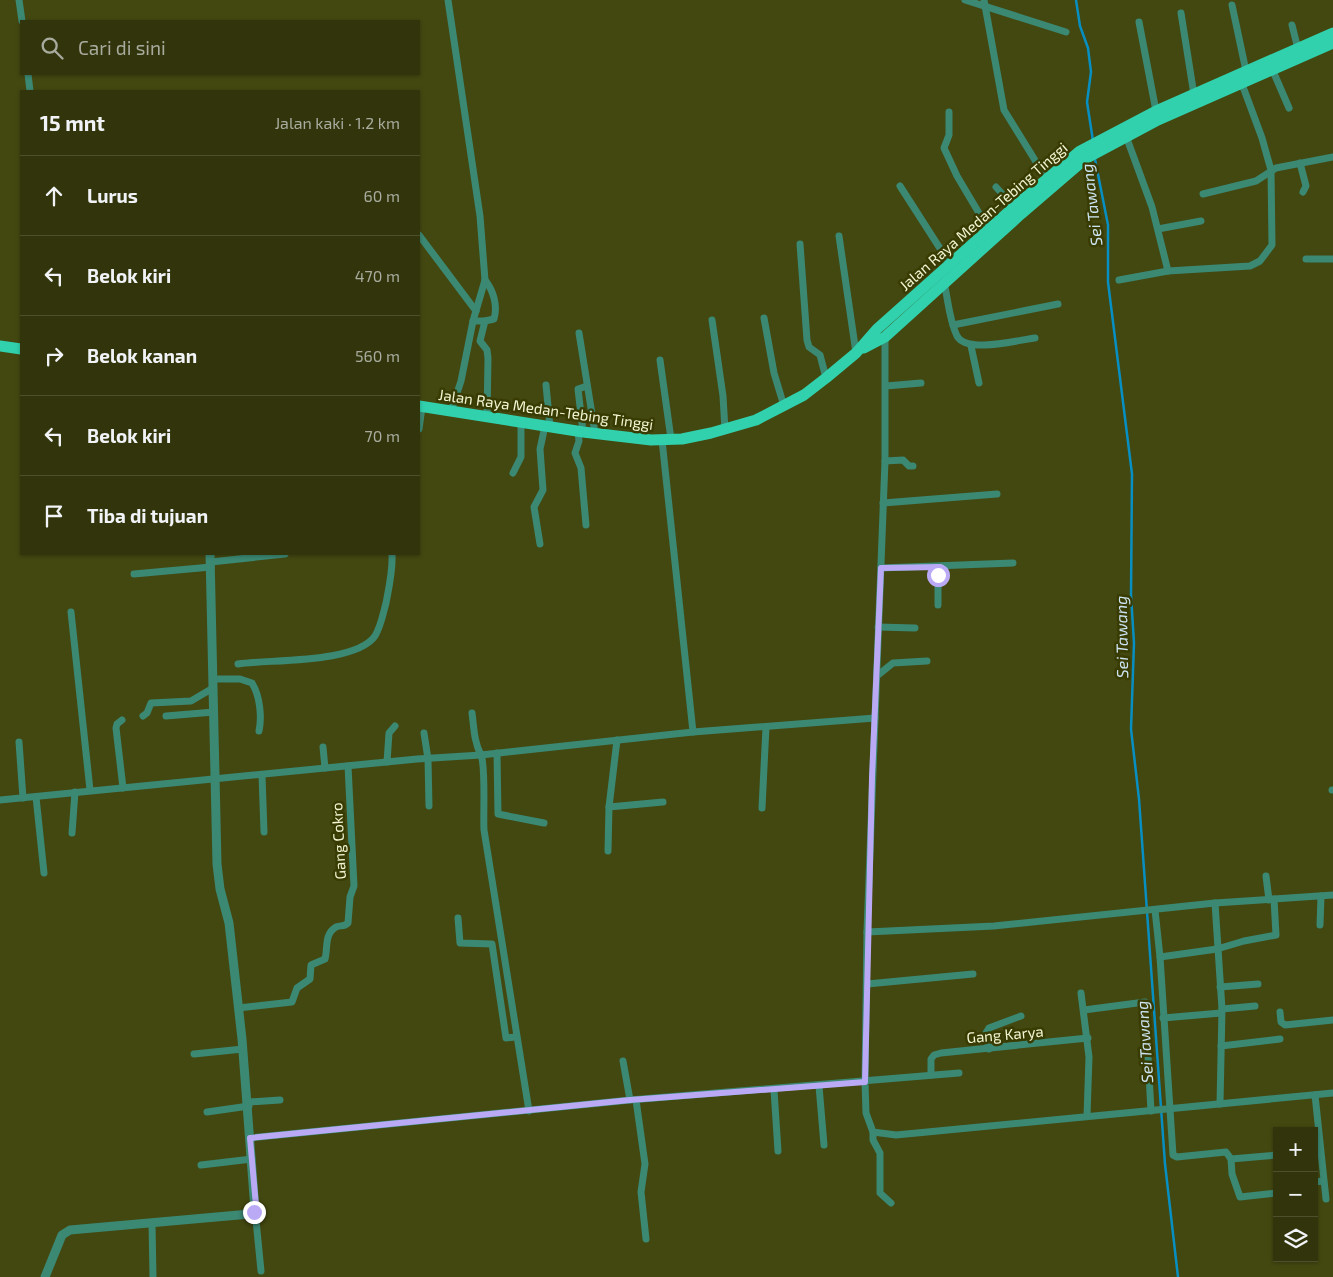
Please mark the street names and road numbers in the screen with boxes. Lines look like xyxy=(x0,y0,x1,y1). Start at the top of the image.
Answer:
street label: Jalan Raya Medan-Tebing Tinggi xyxy=(895,138,1071,294)
street label: Jalan Raya Medan-Tebing Tinggi xyxy=(437,385,655,433)
street label: Gang Cokro xyxy=(327,802,349,880)
street label: Gang Karya xyxy=(966,1022,1044,1046)

